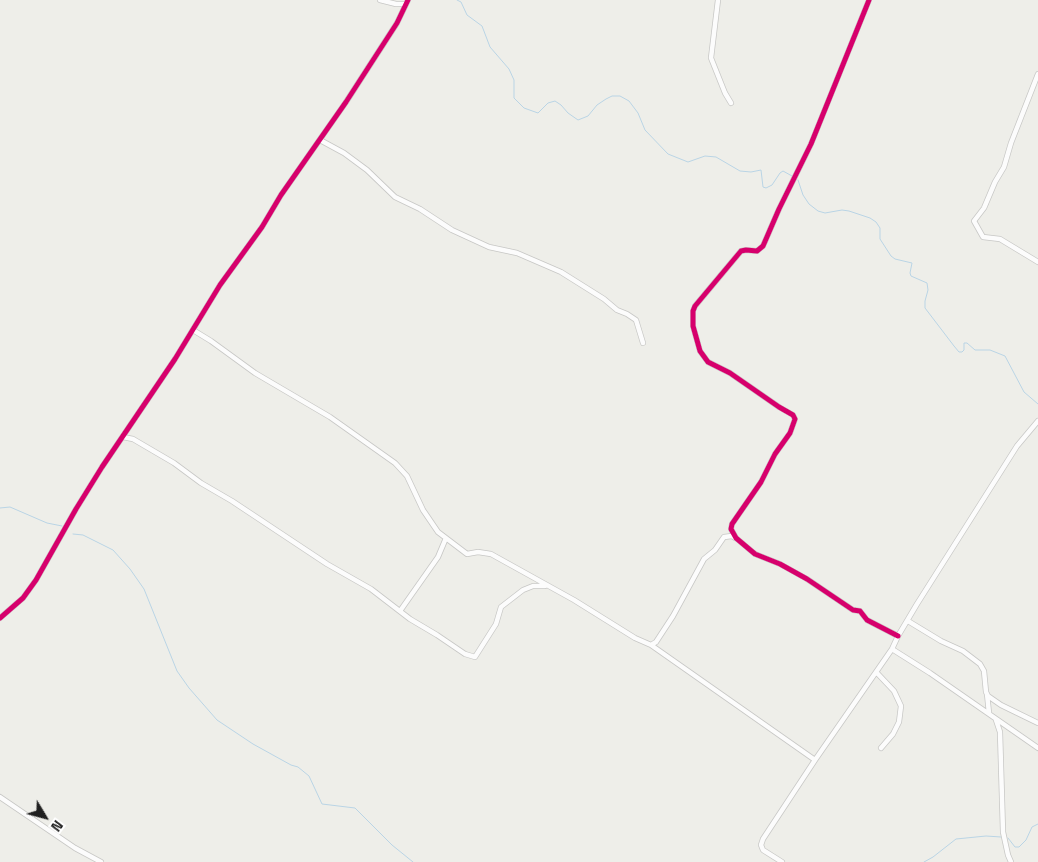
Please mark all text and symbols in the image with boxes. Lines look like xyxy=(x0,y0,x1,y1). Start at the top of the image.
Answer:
north arrow xyxy=(20,792,70,842)
text: N xyxy=(47,817,67,835)

